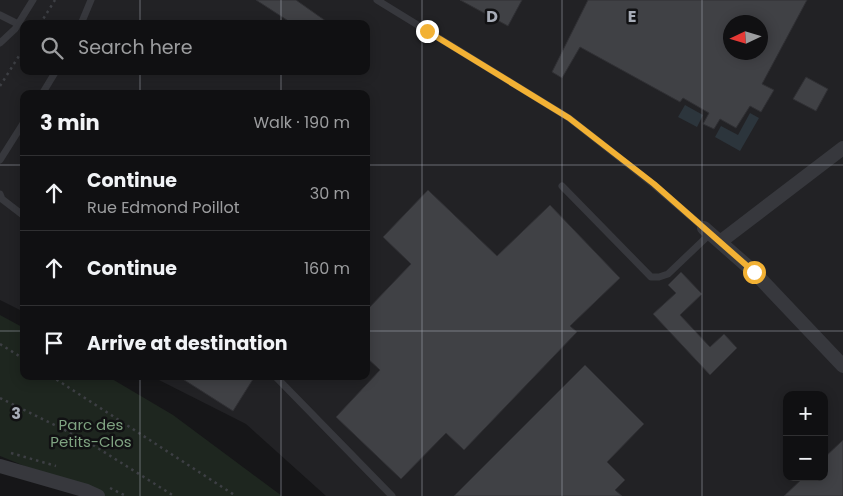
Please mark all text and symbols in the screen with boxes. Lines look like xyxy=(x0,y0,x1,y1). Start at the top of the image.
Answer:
text: D xyxy=(486,5,498,28)
text: E xyxy=(628,5,636,28)
north arrow xyxy=(723,15,768,60)
search box xyxy=(20,20,370,75)
route end xyxy=(416,20,439,43)
icon: search xyxy=(38,34,66,62)
text: Search here xyxy=(78,34,192,61)
text: 3 min xyxy=(40,108,100,137)
text: Walk · 190 m xyxy=(253,111,350,134)
text: Continue xyxy=(87,167,177,194)
icon: ahead xyxy=(40,179,68,207)
text: 30 m xyxy=(310,182,350,205)
text: Rue Edmond Poillot xyxy=(87,196,240,219)
icon: ahead xyxy=(40,254,68,282)
text: Continue xyxy=(87,255,177,282)
text: 160 m xyxy=(304,257,350,280)
route start xyxy=(743,261,766,284)
icon: arrive xyxy=(40,329,68,357)
text: Arrive at destination xyxy=(87,330,288,357)
map controls xyxy=(783,391,828,481)
button: + xyxy=(783,391,828,436)
text: 3 xyxy=(11,402,21,425)
park label: Parc des Petits-Clos xyxy=(50,414,132,452)
button: − xyxy=(783,436,828,481)

